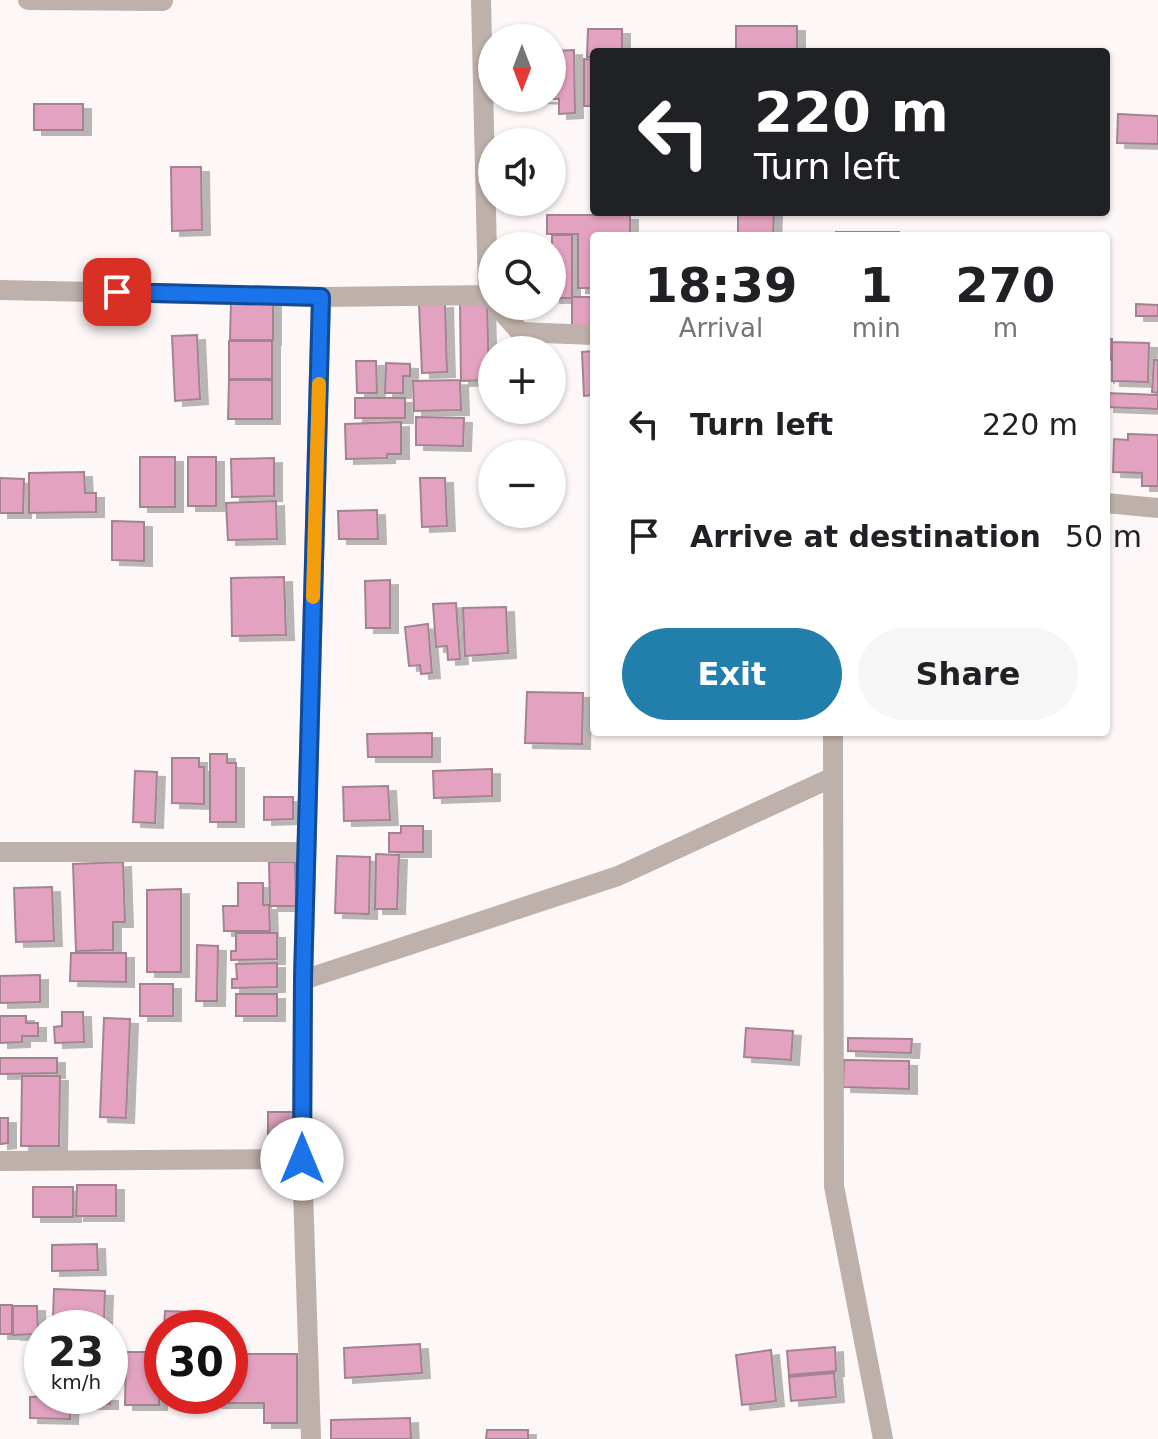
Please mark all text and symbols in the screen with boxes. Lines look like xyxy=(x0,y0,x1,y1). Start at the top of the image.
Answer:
north arrow xyxy=(478,24,566,112)
map controls xyxy=(478,24,566,528)
text: 220 m xyxy=(754,79,949,144)
icon: left xyxy=(622,80,726,184)
button: sound xyxy=(478,128,566,216)
text: Turn left xyxy=(754,146,900,187)
button: search xyxy=(478,232,566,320)
text: 18:39 xyxy=(644,257,797,313)
text: 1 xyxy=(860,257,893,313)
text: 270 xyxy=(955,257,1055,313)
pin xyxy=(83,258,151,326)
icon: arrive xyxy=(95,270,139,314)
text: Arrival xyxy=(679,313,763,343)
text: min xyxy=(852,313,901,343)
text: m xyxy=(993,313,1018,343)
button: + xyxy=(478,336,566,424)
icon: left xyxy=(622,402,666,446)
text: Turn left xyxy=(690,407,833,442)
text: 220 m xyxy=(982,407,1078,442)
button: − xyxy=(478,440,566,528)
icon: arrive xyxy=(622,514,666,558)
text: Arrive at destination xyxy=(690,519,1041,554)
text: 50 m xyxy=(1065,519,1142,554)
button: Exit xyxy=(622,628,842,720)
button: Share xyxy=(858,628,1078,720)
position arrow xyxy=(260,1117,344,1201)
speed limit sign: 30 xyxy=(144,1310,248,1414)
text: 23 xyxy=(48,1329,104,1375)
text: km/h xyxy=(51,1370,101,1394)

